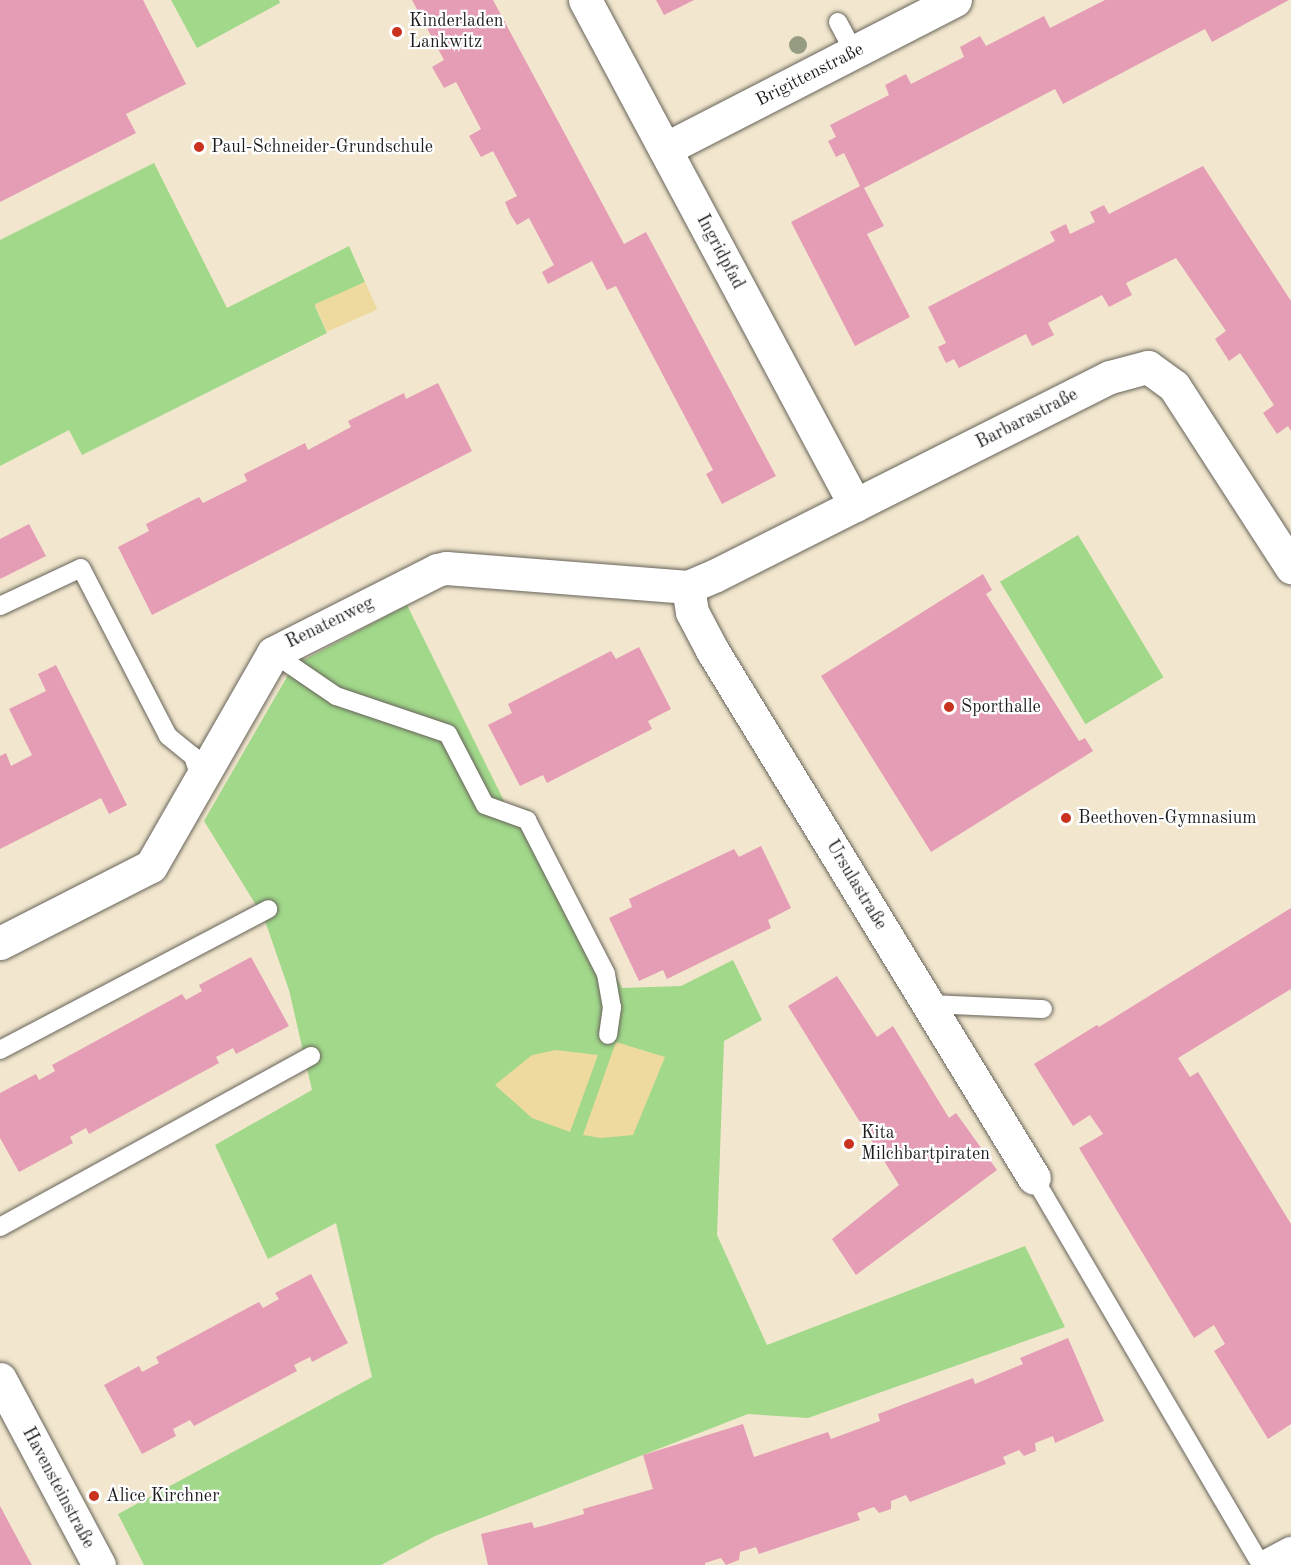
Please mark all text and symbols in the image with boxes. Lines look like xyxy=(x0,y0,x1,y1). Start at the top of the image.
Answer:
place label: Kinderladen Lankwitz xyxy=(409,11,503,54)
marker: Kinderladen Lankwitz xyxy=(390,25,404,39)
street label: Brigittenstraße xyxy=(753,39,867,111)
place label: Paul-Schneider-Grundschule xyxy=(211,136,433,158)
marker: Paul-Schneider-Grundschule xyxy=(192,140,206,154)
street label: Ingridpfad xyxy=(691,211,749,293)
street label: Barbarastraße xyxy=(973,384,1081,454)
street label: Renatenweg xyxy=(282,592,378,654)
place label: Sporthalle xyxy=(961,696,1041,718)
marker: Sporthalle xyxy=(942,700,956,714)
place label: Beethoven-Gymnasium xyxy=(1078,807,1257,829)
marker: Beethoven-Gymnasium xyxy=(1059,811,1073,825)
street label: Ursulastraße xyxy=(821,836,891,934)
place label: Kita Milchbartpiraten xyxy=(861,1123,990,1166)
marker: Kita Milchbartpiraten xyxy=(842,1137,856,1151)
street label: Havensteinstraße xyxy=(17,1424,99,1552)
place label: Alice Kirchner xyxy=(106,1485,220,1507)
marker: Alice Kirchner xyxy=(87,1489,101,1503)

